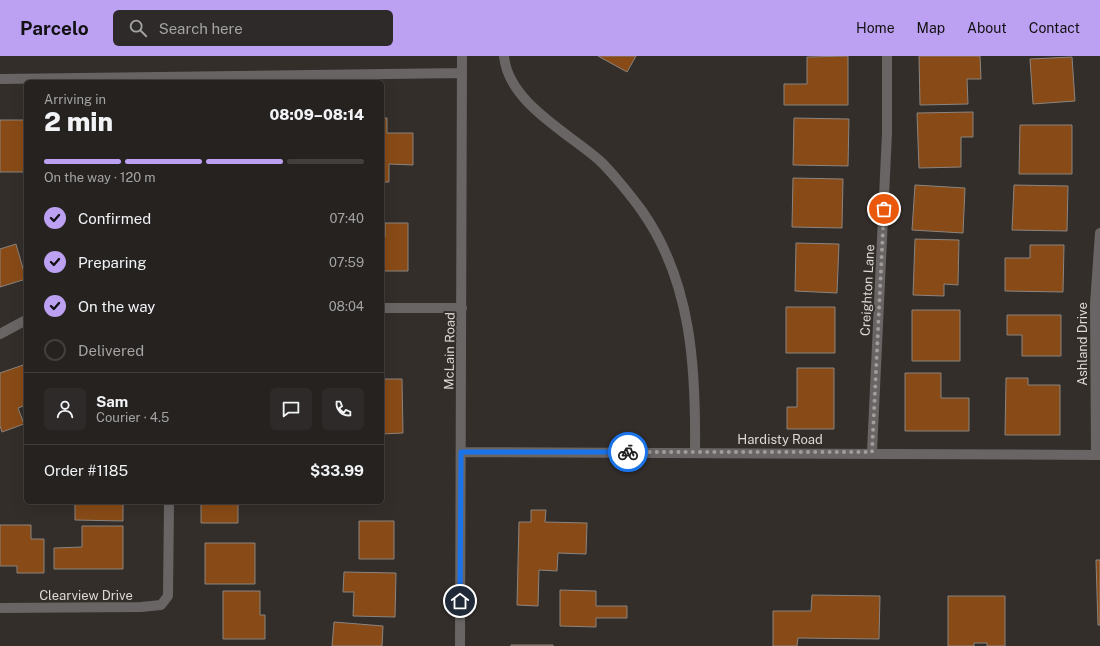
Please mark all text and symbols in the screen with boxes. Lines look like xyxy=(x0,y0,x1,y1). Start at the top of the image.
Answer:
search box xyxy=(113,10,393,46)
text: Parcelo xyxy=(20,17,89,39)
icon: search xyxy=(127,17,149,39)
text: Search here xyxy=(159,20,243,37)
text: Home xyxy=(856,20,895,36)
text: Map xyxy=(917,20,945,36)
text: About xyxy=(967,20,1007,36)
text: Contact xyxy=(1029,20,1080,36)
text: Arriving in xyxy=(44,92,106,107)
text: 2 min xyxy=(44,106,113,137)
text: 08:09–08:14 xyxy=(269,106,364,123)
text: On the way · 120 m xyxy=(44,170,156,185)
pin xyxy=(867,192,901,226)
icon: bag xyxy=(873,198,895,220)
icon: check xyxy=(44,207,66,229)
text: Confirmed xyxy=(78,210,151,227)
text: 07:40 xyxy=(330,211,364,226)
street label: Creighton Lane xyxy=(858,244,877,336)
icon: check xyxy=(44,251,66,273)
text: Preparing xyxy=(78,254,147,271)
text: 07:59 xyxy=(329,255,364,270)
icon: check xyxy=(44,295,66,317)
text: On the way xyxy=(78,298,155,315)
text: 08:04 xyxy=(329,299,364,314)
street label: Ashland Drive xyxy=(1075,302,1090,386)
street label: McLain Road xyxy=(441,312,458,390)
text: Delivered xyxy=(78,342,144,359)
button: person xyxy=(44,388,86,430)
button: chat xyxy=(270,388,312,430)
button: phone xyxy=(322,388,364,430)
text: Sam xyxy=(96,393,128,410)
text: Courier · 4.5 xyxy=(96,410,169,425)
courier xyxy=(608,432,648,472)
street label: Hardisty Road xyxy=(737,432,823,447)
icon: bike xyxy=(617,441,639,463)
text: Order #1185 xyxy=(44,462,128,479)
text: $33.99 xyxy=(310,462,364,479)
pin xyxy=(443,584,477,618)
street label: Clearview Drive xyxy=(39,588,133,603)
icon: home xyxy=(449,590,471,612)

